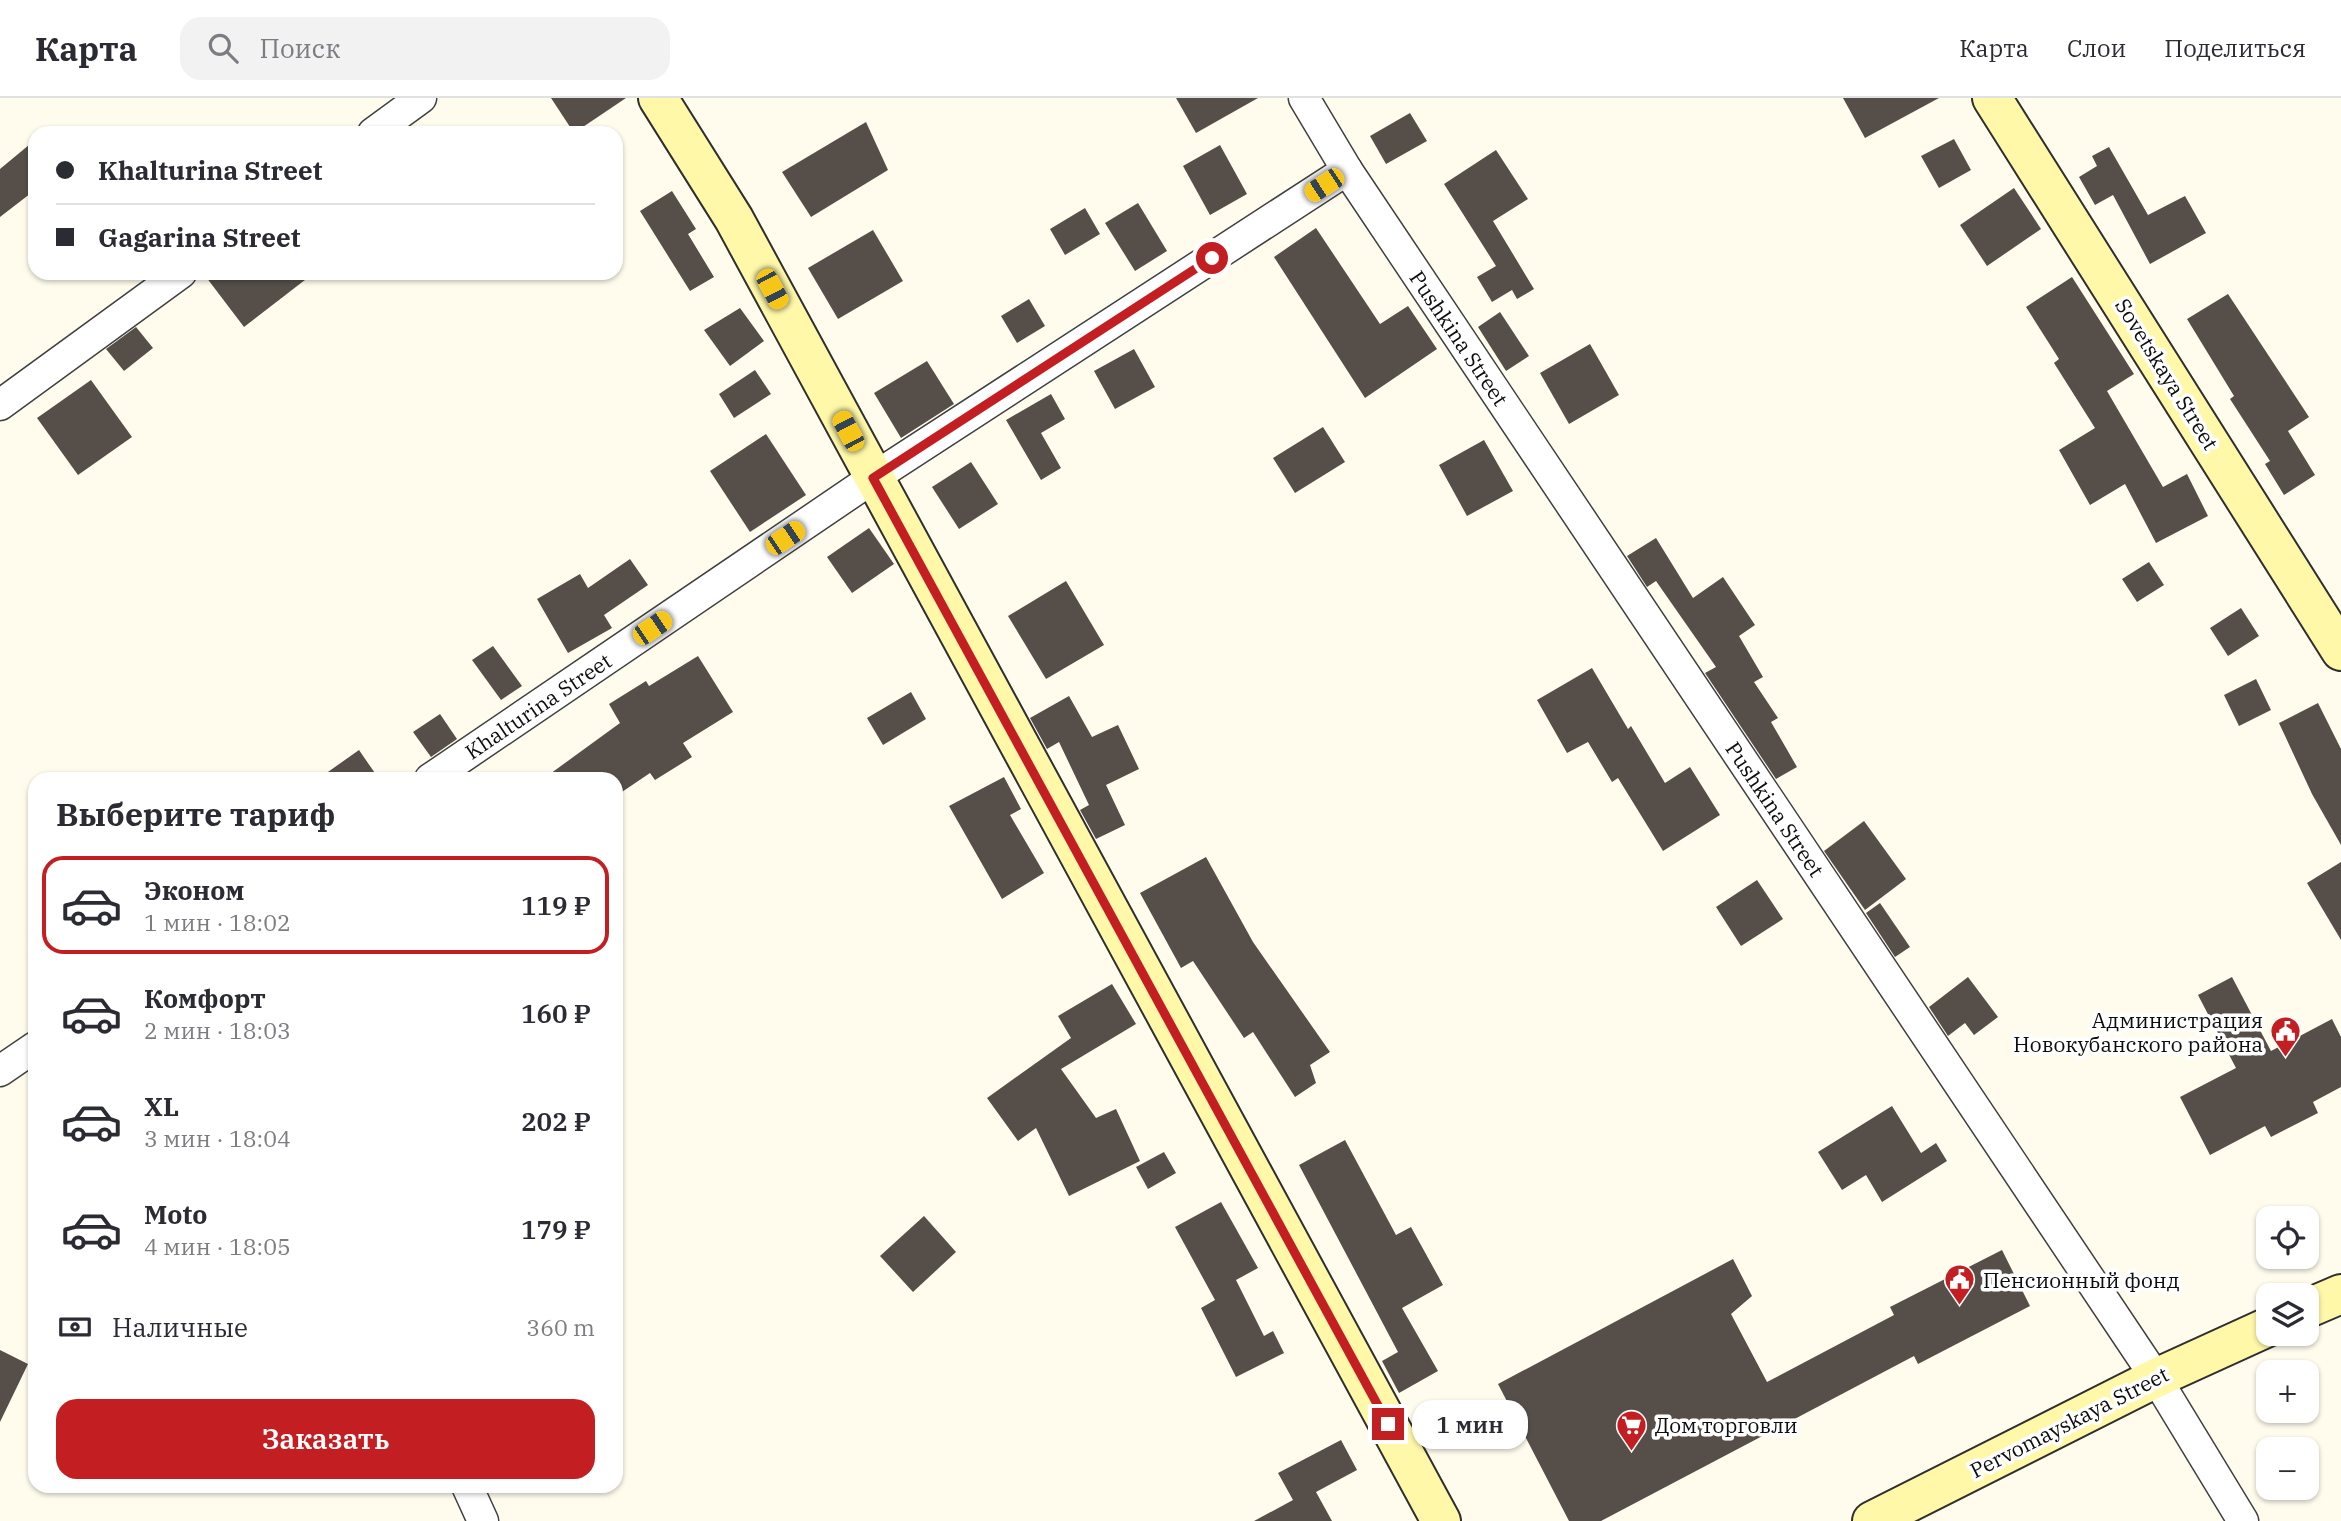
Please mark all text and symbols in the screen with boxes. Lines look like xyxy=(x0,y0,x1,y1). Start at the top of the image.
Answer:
search box xyxy=(180,17,670,80)
text: Карта xyxy=(35,27,138,70)
icon: search xyxy=(204,29,242,67)
text: Поиск xyxy=(260,31,340,65)
text: Карта xyxy=(1959,32,2029,64)
text: Слои xyxy=(2067,32,2126,64)
text: Поделиться xyxy=(2164,32,2306,64)
text: Khalturina Street xyxy=(98,153,322,187)
car xyxy=(1301,165,1348,205)
text: Gagarina Street xyxy=(98,220,300,254)
route start xyxy=(1196,242,1228,274)
street label: Pushkina Street xyxy=(1403,265,1515,411)
car xyxy=(753,266,792,312)
street label: Sovetskaya Street xyxy=(2109,293,2225,455)
car xyxy=(829,408,868,454)
car xyxy=(762,518,809,558)
car xyxy=(629,608,676,648)
street label: Khalturina Street xyxy=(459,647,617,765)
street label: Pushkina Street xyxy=(1719,736,1831,882)
text: Выберите тариф xyxy=(56,793,336,835)
text: Эконом xyxy=(144,873,245,907)
icon: car xyxy=(60,874,123,937)
text: 119 ₽ xyxy=(521,888,591,922)
text: 1 мин · 18:02 xyxy=(144,907,291,937)
text: Комфорт xyxy=(144,981,266,1015)
icon: car xyxy=(60,982,123,1045)
text: 160 ₽ xyxy=(521,996,591,1030)
place label: Администрация Новокубанского района xyxy=(2013,1006,2263,1058)
text: 2 мин · 18:03 xyxy=(144,1015,291,1045)
public building icon: Администрация Новокубанского района xyxy=(2269,1015,2303,1059)
text: XL xyxy=(144,1089,179,1123)
icon: car xyxy=(60,1090,123,1153)
text: 202 ₽ xyxy=(521,1104,591,1138)
text: 3 мин · 18:04 xyxy=(144,1123,291,1153)
text: Moto xyxy=(144,1197,207,1231)
icon: car xyxy=(60,1198,123,1261)
map controls xyxy=(2256,1206,2319,1500)
button: locate xyxy=(2256,1206,2319,1269)
text: 179 ₽ xyxy=(521,1212,591,1246)
text: 4 мин · 18:05 xyxy=(144,1231,291,1261)
public building icon: Пенсионный фонд xyxy=(1943,1263,1977,1307)
place label: Пенсионный фонд xyxy=(1983,1266,2180,1294)
button: layers xyxy=(2256,1283,2319,1346)
icon: cash xyxy=(56,1308,94,1346)
text: Наличные xyxy=(112,1310,248,1344)
text: 360 m xyxy=(526,1312,595,1342)
street label: Pervomayskaya Street xyxy=(1965,1360,2173,1484)
button: + xyxy=(2256,1360,2319,1423)
button: Заказать xyxy=(56,1399,595,1479)
callout: 1 мин xyxy=(1412,1400,1528,1448)
route end xyxy=(1372,1408,1404,1440)
supermarket icon: Дом торговли xyxy=(1615,1408,1649,1452)
text: 1 мин xyxy=(1436,1409,1504,1439)
place label: Дом торговли xyxy=(1655,1411,1798,1439)
button: − xyxy=(2256,1437,2319,1500)

